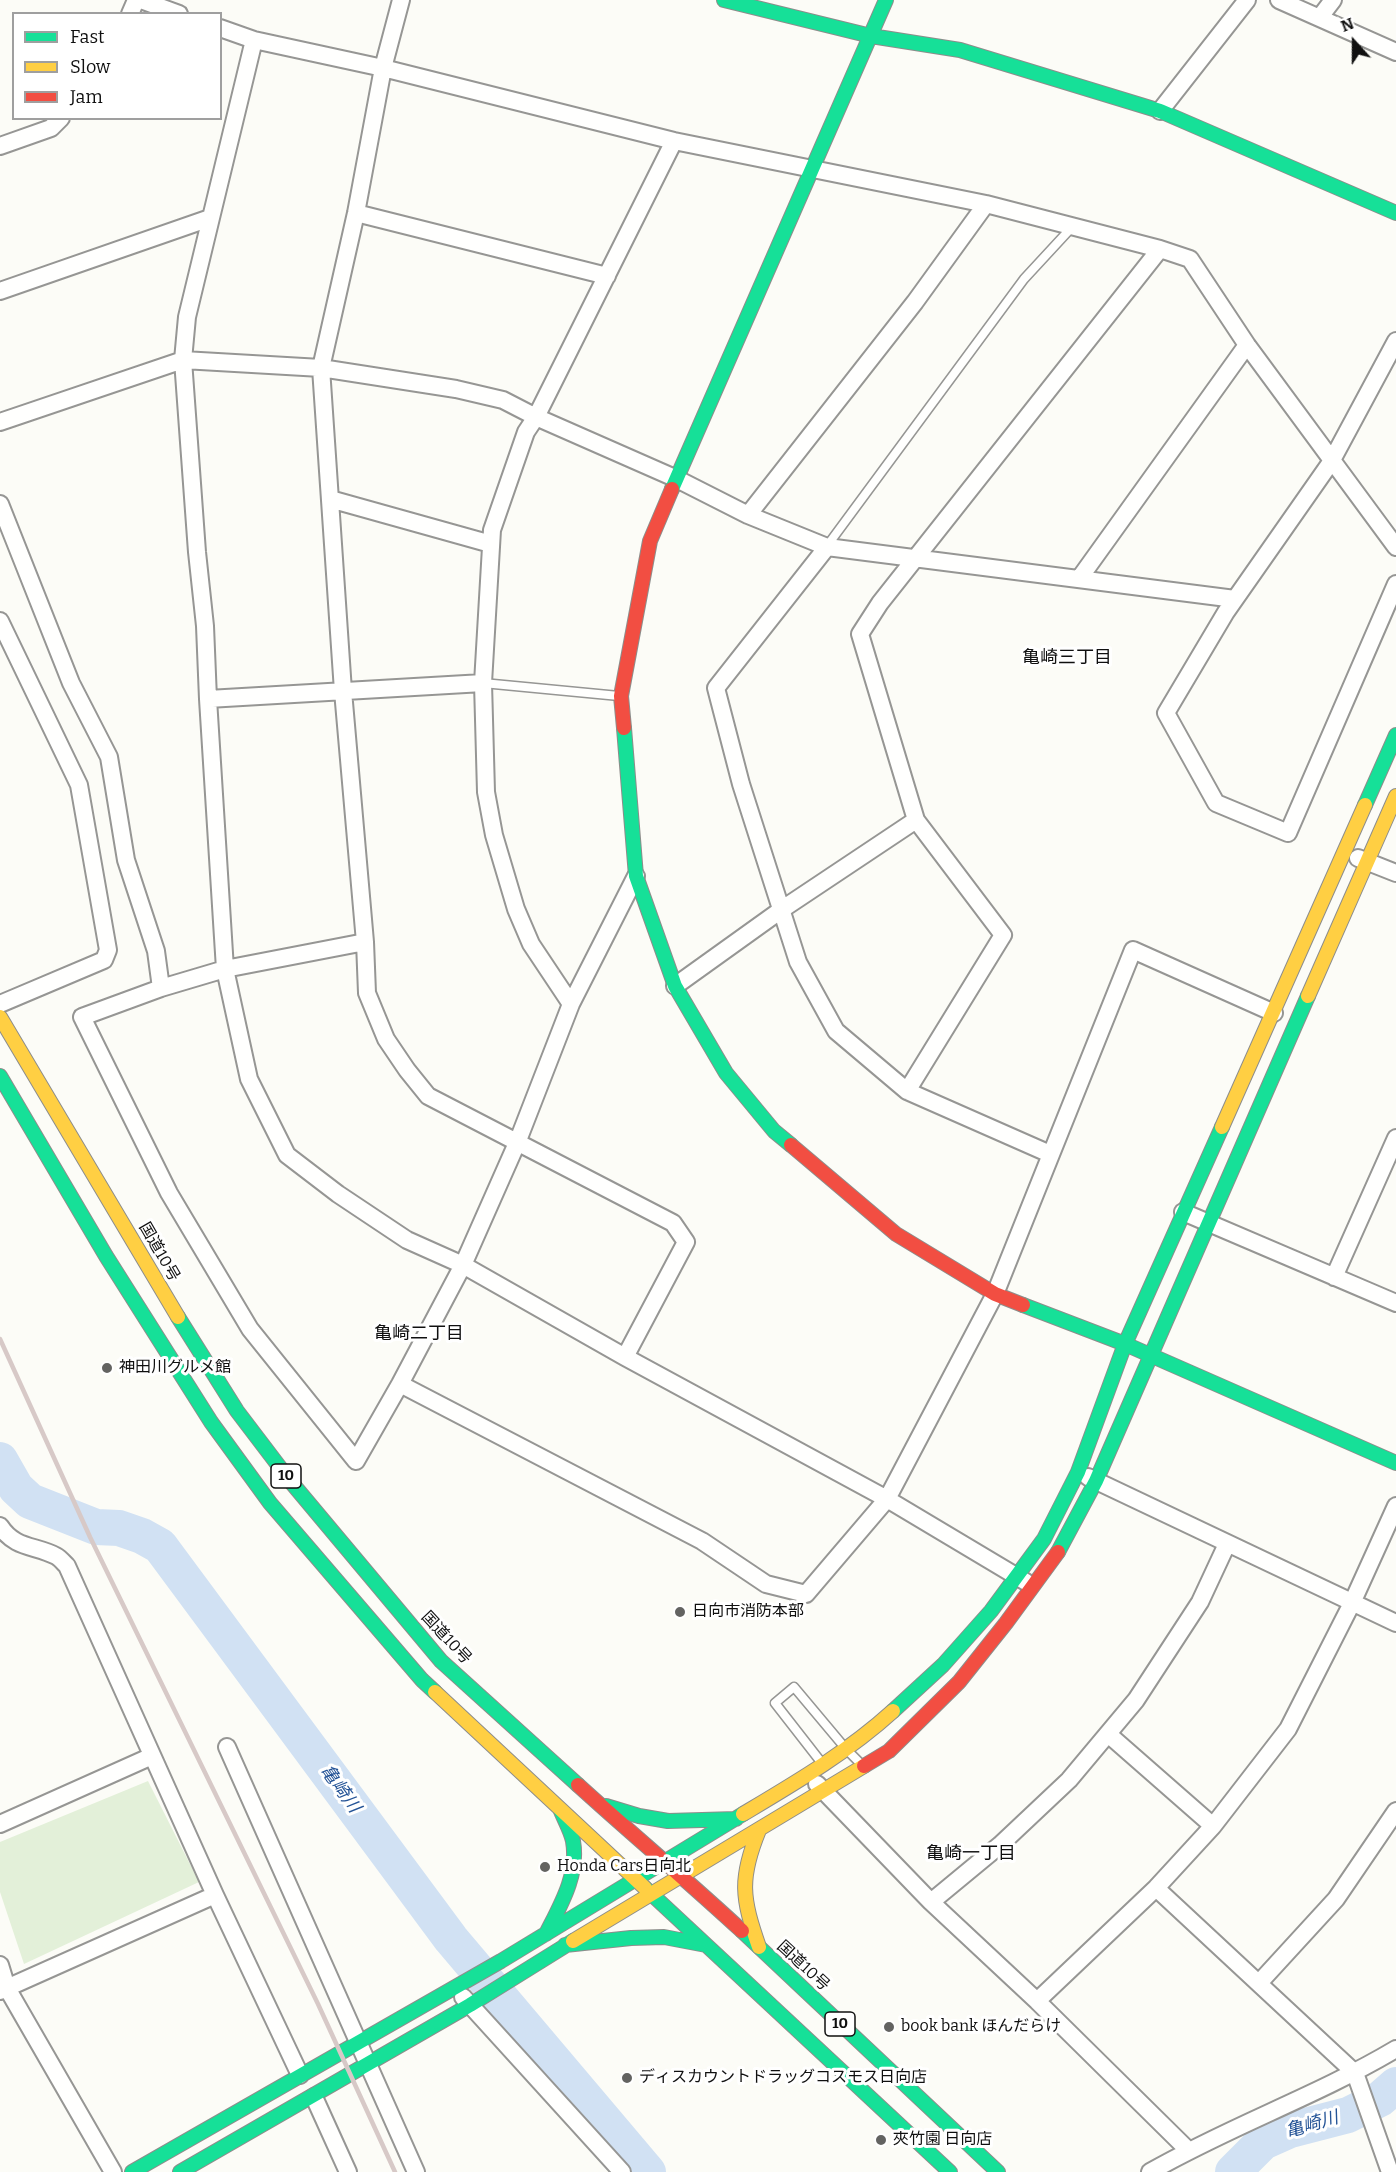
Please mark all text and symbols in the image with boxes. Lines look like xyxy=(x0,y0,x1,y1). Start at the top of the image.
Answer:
legend xyxy=(12,12,222,120)
north arrow xyxy=(1324,12,1384,72)
text: N xyxy=(1338,14,1357,36)
text: Fast xyxy=(70,26,105,48)
text: Slow xyxy=(70,56,110,78)
text: Jam xyxy=(70,86,103,108)
district label: 亀崎三丁目 xyxy=(1022,647,1112,669)
street label: 国道10号 xyxy=(134,1219,184,1285)
district label: 亀崎二丁目 xyxy=(374,1323,464,1345)
place label: 神田川グルメ館 xyxy=(119,1358,231,1378)
marker: 神田川グルメ館 xyxy=(100,1361,114,1375)
road number: 10 xyxy=(271,1464,301,1488)
place label: 日向市消防本部 xyxy=(692,1602,804,1622)
marker: 日向市消防本部 xyxy=(673,1605,687,1619)
street label: 国道10号 xyxy=(417,1608,475,1668)
water label: 亀崎川 xyxy=(315,1761,365,1817)
district label: 亀崎一丁目 xyxy=(926,1843,1016,1865)
place label: Honda Cars日向北 xyxy=(557,1857,691,1877)
marker: Honda Cars日向北 xyxy=(538,1860,552,1874)
street label: 国道10号 xyxy=(773,1937,833,1995)
road number: 10 xyxy=(825,2012,855,2036)
place label: book bank ほんだらけ xyxy=(901,2017,1061,2037)
marker: book bank ほんだらけ xyxy=(882,2020,896,2034)
place label: ディスカウントドラッグコスモス日向店 xyxy=(639,2068,927,2088)
marker: ディスカウントドラッグコスモス日向店 xyxy=(620,2071,634,2085)
water label: 亀崎川 xyxy=(1283,2107,1341,2143)
place label: 夾竹園 日向店 xyxy=(893,2130,992,2150)
marker: 夾竹園 日向店 xyxy=(874,2133,888,2147)

